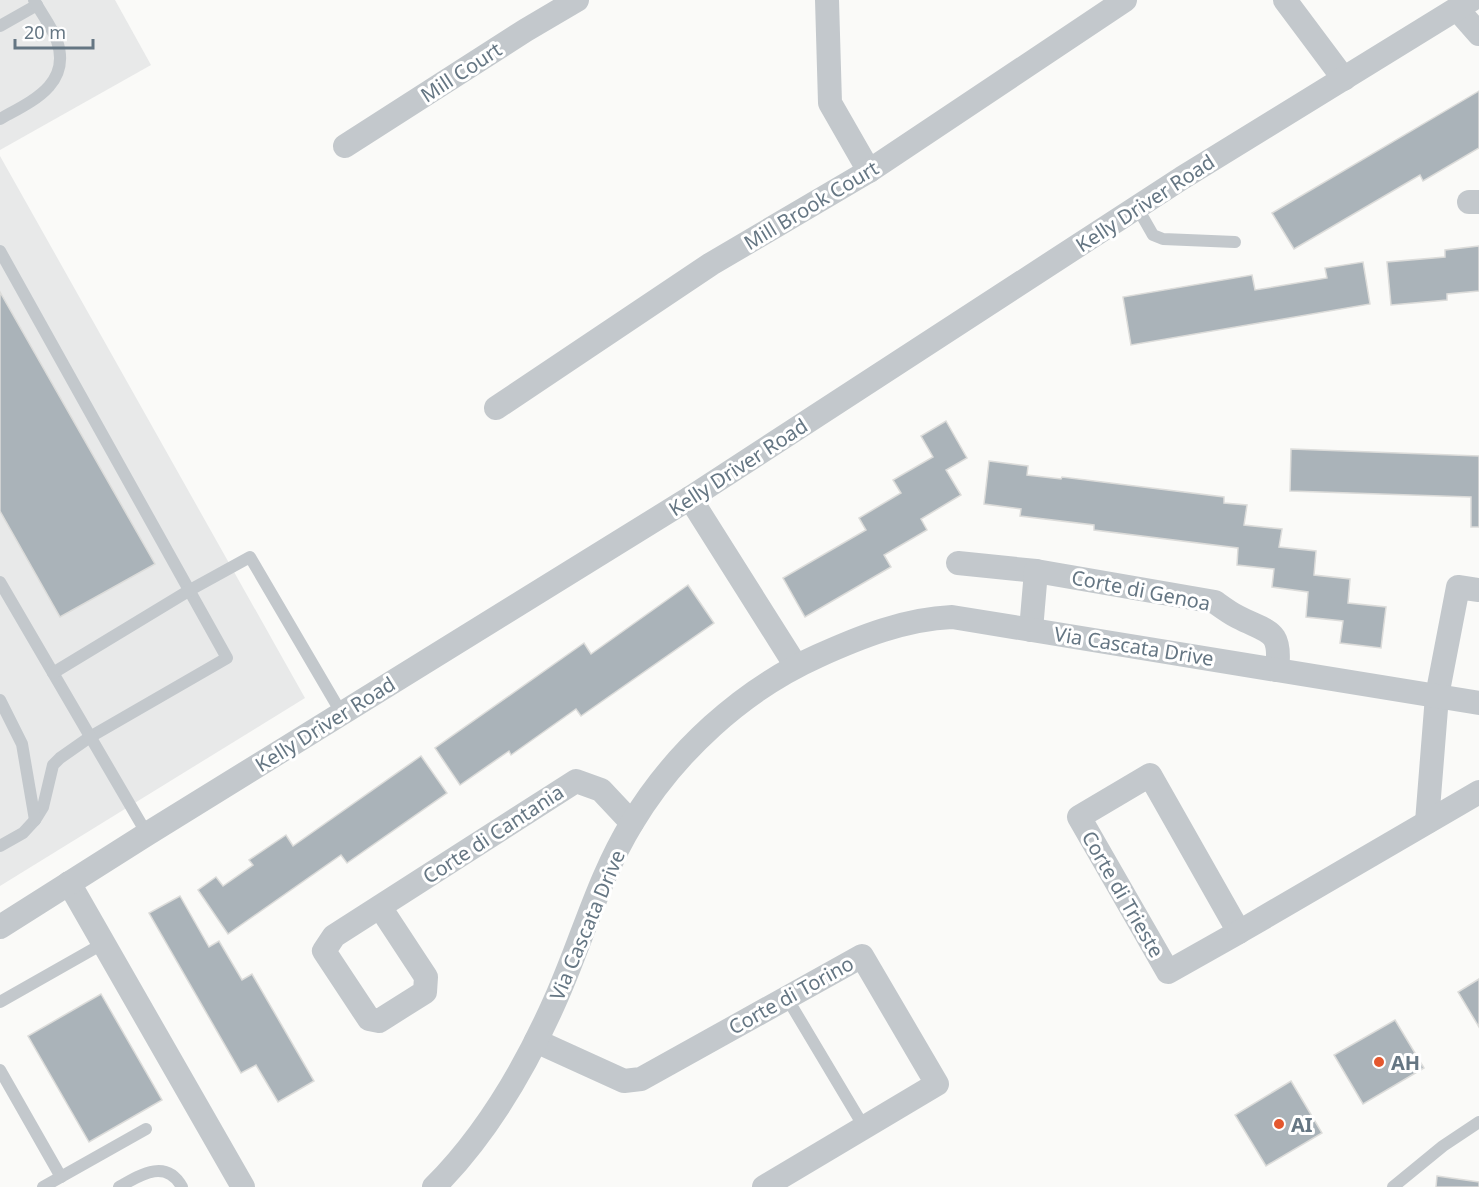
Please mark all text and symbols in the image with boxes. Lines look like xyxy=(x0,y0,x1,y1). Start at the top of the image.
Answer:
scale bar xyxy=(15,12,93,50)
text: 20 m xyxy=(24,20,66,44)
street label: Mill Court xyxy=(415,36,507,108)
street label: Kelly Driver Road xyxy=(1070,148,1220,258)
street label: Mill Brook Court xyxy=(739,154,883,256)
street label: Kelly Driver Road xyxy=(663,412,813,522)
street label: Corte di Genoa xyxy=(1069,563,1213,617)
street label: Via Cascata Drive xyxy=(1052,620,1216,672)
street label: Kelly Driver Road xyxy=(250,670,400,778)
street label: Corte di Cantania xyxy=(417,778,569,890)
street label: Corte di Trieste xyxy=(1076,826,1170,962)
street label: Via Cascata Drive xyxy=(543,846,631,1004)
street label: Corte di Torino xyxy=(724,949,858,1041)
place label: AH xyxy=(1391,1049,1420,1076)
marker: AH xyxy=(1372,1055,1386,1069)
place label: AI xyxy=(1291,1111,1313,1138)
marker: AI xyxy=(1272,1117,1286,1131)

